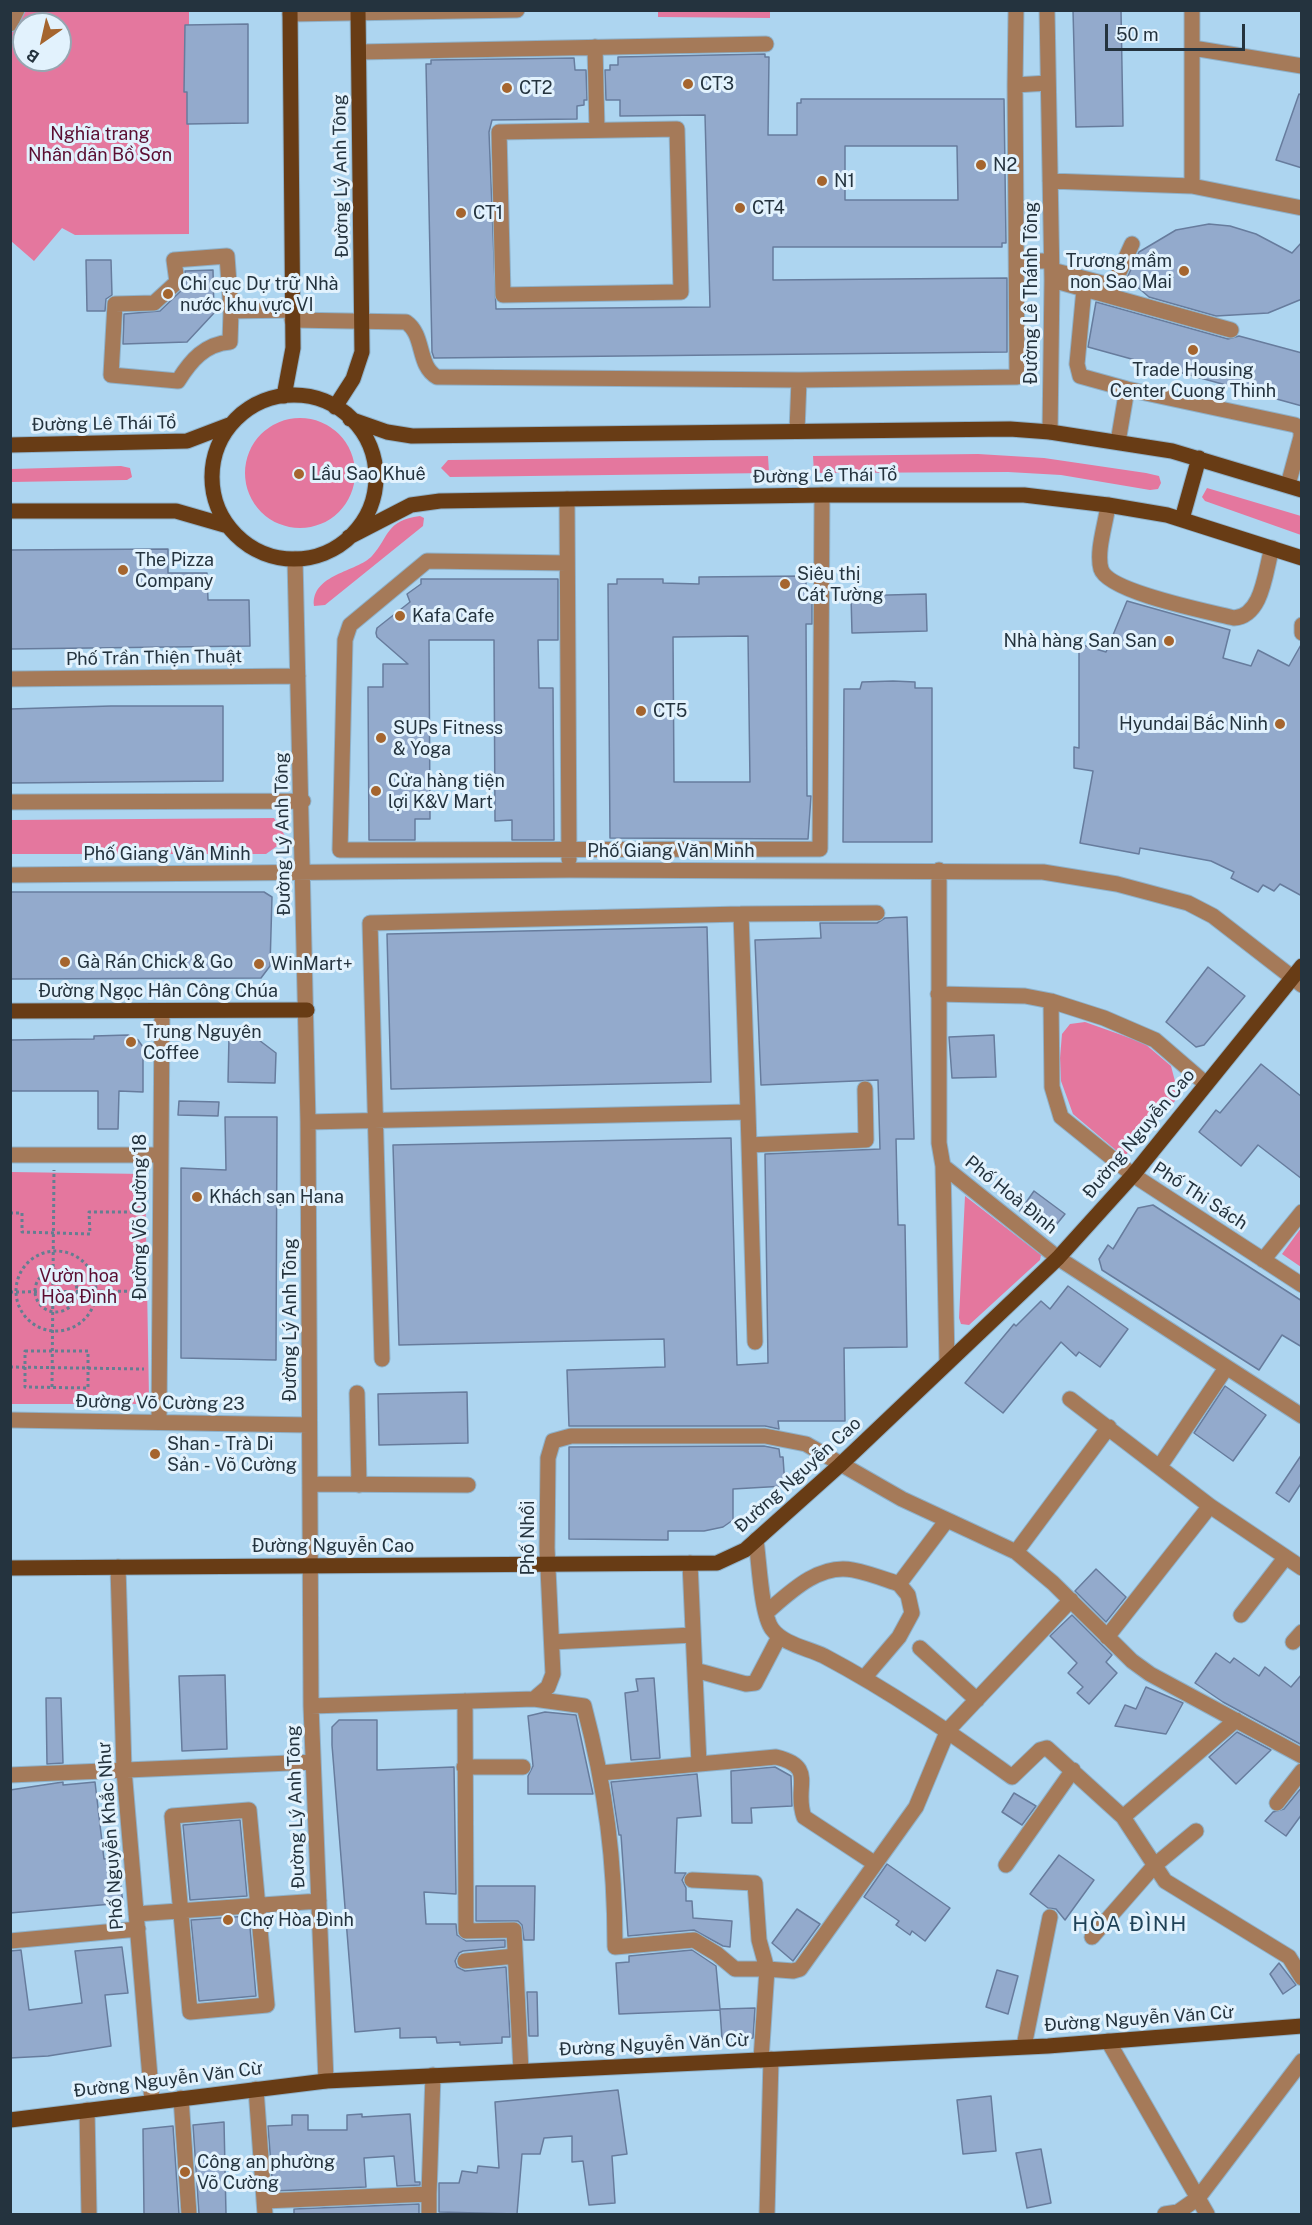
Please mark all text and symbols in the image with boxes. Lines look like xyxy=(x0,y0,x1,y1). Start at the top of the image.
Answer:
north arrow xyxy=(12,12,72,72)
scale bar xyxy=(1108,12,1248,50)
text: 50 m xyxy=(1116,24,1159,45)
text: B xyxy=(23,45,43,67)
place label: CT3 xyxy=(700,73,734,95)
place label: CT2 xyxy=(519,77,552,99)
marker: CT3 xyxy=(681,77,695,91)
marker: CT2 xyxy=(500,81,514,95)
street label: Đường Lý Anh Tông xyxy=(329,94,353,258)
park label: Nghĩa trang Nhân dân Bồ Sơn xyxy=(28,123,172,166)
place label: N2 xyxy=(993,154,1017,176)
marker: N2 xyxy=(974,158,988,172)
place label: N1 xyxy=(834,170,855,192)
marker: N1 xyxy=(815,174,829,188)
place label: CT4 xyxy=(752,197,785,219)
marker: CT4 xyxy=(733,201,747,215)
place label: CT1 xyxy=(473,202,503,224)
street label: Đường Lê Thánh Tông xyxy=(1020,202,1042,384)
marker: CT1 xyxy=(454,206,468,220)
place label: Trương mầm non Sao Mai xyxy=(1066,250,1172,292)
marker: Trương mầm non Sao Mai xyxy=(1177,264,1191,278)
place label: Chi cục Dự trữ Nhà nước khu vực VI xyxy=(180,273,339,316)
marker: Chi cục Dự trữ Nhà nước khu vực VI xyxy=(161,287,175,301)
marker: Trade Housing Center Cuong Thinh xyxy=(1186,343,1200,357)
place label: Trade Housing Center Cuong Thinh xyxy=(1110,359,1276,401)
street label: Đường Lê Thái Tổ xyxy=(31,412,177,436)
place label: Lầu Sao Khuê xyxy=(311,463,426,485)
street label: Đường Lê Thái Tổ xyxy=(752,464,898,488)
marker: Lầu Sao Khuê xyxy=(292,467,306,481)
place label: The Pizza Company xyxy=(135,549,214,592)
marker: The Pizza Company xyxy=(116,563,130,577)
place label: Siêu thị Cát Tường xyxy=(797,563,884,606)
marker: Siêu thị Cát Tường xyxy=(778,577,792,591)
place label: Kafa Cafe xyxy=(412,605,494,627)
marker: Kafa Cafe xyxy=(393,609,407,623)
place label: Nhà hàng San San xyxy=(1003,630,1157,652)
marker: Nhà hàng San San xyxy=(1162,634,1176,648)
street label: Phố Trần Thiện Thuật xyxy=(66,646,242,670)
place label: CT5 xyxy=(653,700,687,722)
marker: CT5 xyxy=(634,704,648,718)
place label: Hyundai Bắc Ninh xyxy=(1119,713,1268,735)
place label: SUPs Fitness & Yoga xyxy=(393,717,503,760)
marker: Hyundai Bắc Ninh xyxy=(1273,717,1287,731)
marker: SUPs Fitness & Yoga xyxy=(374,731,388,745)
street label: Đường Lý Anh Tông xyxy=(271,752,295,916)
place label: Cửa hàng tiện lợi K&V Mart xyxy=(388,770,505,812)
marker: Cửa hàng tiện lợi K&V Mart xyxy=(369,784,383,798)
street label: Phố Giang Văn Minh xyxy=(587,840,755,862)
street label: Phố Giang Văn Minh xyxy=(83,843,251,865)
place label: Gà Rán Chick & Go xyxy=(77,951,233,973)
place label: WinMart+ xyxy=(271,953,353,975)
marker: Gà Rán Chick & Go xyxy=(58,955,72,969)
marker: WinMart+ xyxy=(252,957,266,971)
street label: Đường Ngọc Hân Công Chúa xyxy=(38,980,278,1002)
place label: Trung Nguyên Coffee xyxy=(143,1021,262,1064)
marker: Trung Nguyên Coffee xyxy=(124,1035,138,1049)
street label: Đường Nguyễn Cao xyxy=(1078,1065,1200,1203)
street label: Đường Võ Cường 18 xyxy=(129,1134,151,1300)
street label: Phố Hoà Đình xyxy=(961,1151,1061,1239)
street label: Phố Thi Sách xyxy=(1149,1157,1251,1235)
place label: Khách sạn Hana xyxy=(209,1186,344,1208)
marker: Khách sạn Hana xyxy=(190,1190,204,1204)
street label: Đường Lý Anh Tông xyxy=(279,1238,301,1402)
park label: Vườn hoa Hòa Đình xyxy=(39,1265,119,1308)
street label: Đường Võ Cường 23 xyxy=(75,1391,245,1415)
street label: Đường Nguyễn Cao xyxy=(730,1413,866,1537)
place label: Shan - Trà Di Sản - Võ Cường xyxy=(167,1433,297,1476)
marker: Shan - Trà Di Sản - Võ Cường xyxy=(148,1447,162,1461)
street label: Phố Nhồi xyxy=(517,1501,539,1575)
street label: Đường Nguyễn Cao xyxy=(252,1535,414,1557)
street label: Đường Lý Anh Tông xyxy=(282,1725,310,1889)
street label: Phố Nguyễn Khắc Như xyxy=(94,1741,128,1931)
place label: Chợ Hòa Đình xyxy=(240,1909,354,1931)
district label: HÒA ĐÌNH xyxy=(1072,1912,1188,1938)
marker: Chợ Hòa Đình xyxy=(221,1913,235,1927)
street label: Đường Nguyễn Văn Cừ xyxy=(1043,2002,1235,2036)
street label: Đường Nguyễn Văn Cừ xyxy=(558,2029,750,2061)
street label: Đường Nguyễn Văn Cừ xyxy=(72,2058,264,2102)
place label: Công an phường Võ Cường xyxy=(197,2151,335,2194)
marker: Công an phường Võ Cường xyxy=(178,2165,192,2179)

